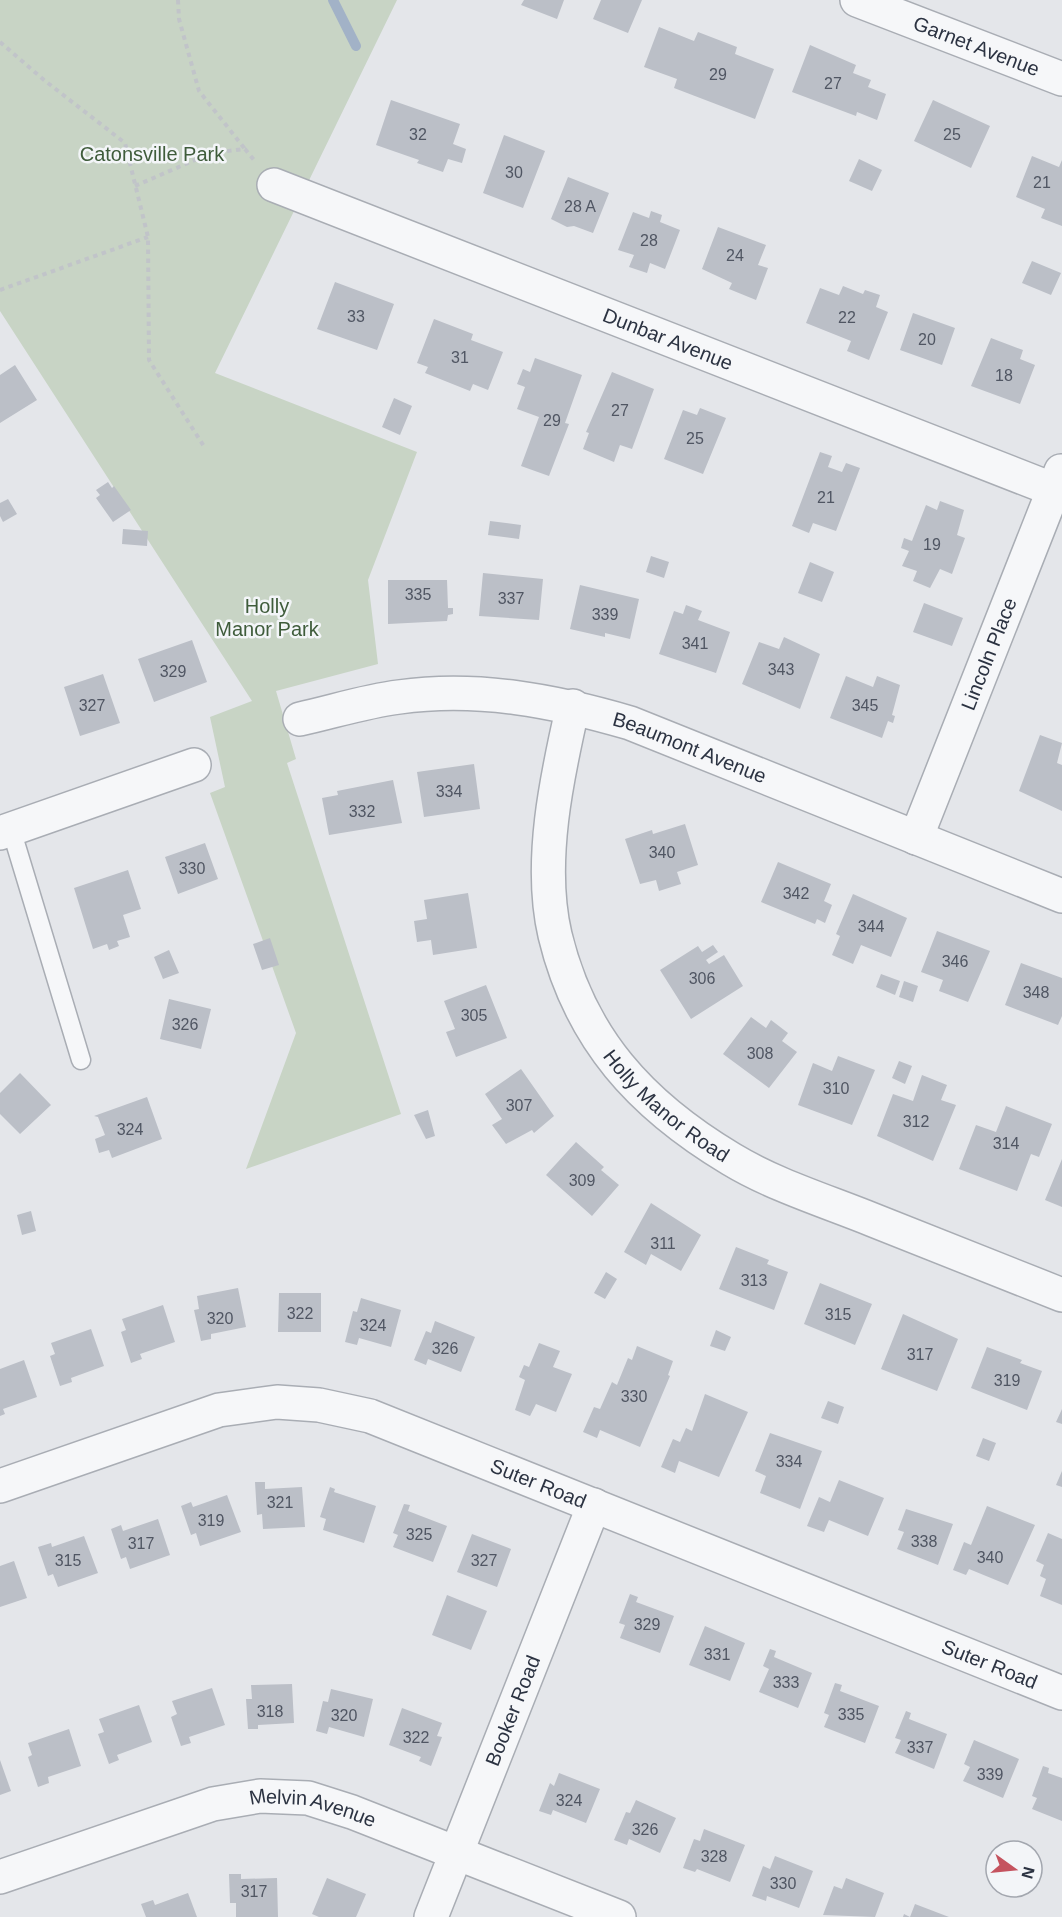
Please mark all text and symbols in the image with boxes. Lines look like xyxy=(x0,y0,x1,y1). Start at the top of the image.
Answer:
street label: Garnet Avenue xyxy=(910,12,1042,80)
house number: 29 xyxy=(709,66,727,83)
house number: 27 xyxy=(824,75,842,92)
house number: 32 xyxy=(409,126,427,143)
house number: 25 xyxy=(943,126,961,143)
park label: Catonsville Park xyxy=(80,143,225,165)
house number: 30 xyxy=(505,164,523,181)
house number: 21 xyxy=(1033,174,1051,191)
house number: 28 A xyxy=(564,198,596,215)
house number: 28 xyxy=(640,232,658,249)
house number: 24 xyxy=(726,247,744,264)
street label: Dunbar Avenue xyxy=(600,304,736,374)
house number: 33 xyxy=(347,308,365,325)
house number: 22 xyxy=(838,309,856,326)
house number: 20 xyxy=(918,331,936,348)
house number: 31 xyxy=(451,349,469,366)
house number: 18 xyxy=(995,367,1013,384)
house number: 27 xyxy=(611,402,629,419)
house number: 29 xyxy=(543,412,561,429)
house number: 25 xyxy=(686,430,704,447)
house number: 21 xyxy=(817,489,835,506)
house number: 19 xyxy=(923,536,941,553)
house number: 335 xyxy=(405,586,431,603)
house number: 337 xyxy=(498,590,524,607)
street label: Lincoln Place xyxy=(957,594,1021,713)
park label: Holly Manor Park xyxy=(215,595,320,640)
house number: 339 xyxy=(592,606,618,623)
house number: 341 xyxy=(682,635,708,652)
house number: 343 xyxy=(768,661,794,678)
house number: 329 xyxy=(160,663,186,680)
house number: 327 xyxy=(79,697,105,714)
house number: 345 xyxy=(852,697,878,714)
street label: Beaumont Avenue xyxy=(610,708,769,787)
house number: 334 xyxy=(436,783,462,800)
house number: 332 xyxy=(349,803,375,820)
house number: 340 xyxy=(649,844,675,861)
house number: 330 xyxy=(179,860,205,877)
house number: 342 xyxy=(783,885,809,902)
house number: 344 xyxy=(858,918,884,935)
house number: 346 xyxy=(942,953,968,970)
house number: 306 xyxy=(689,970,715,987)
house number: 348 xyxy=(1023,984,1049,1001)
house number: 305 xyxy=(461,1007,487,1024)
house number: 326 xyxy=(172,1016,198,1033)
street label: Holly Manor Road xyxy=(599,1045,733,1166)
house number: 308 xyxy=(747,1045,773,1062)
house number: 310 xyxy=(823,1080,849,1097)
house number: 307 xyxy=(506,1097,532,1114)
house number: 312 xyxy=(903,1113,929,1130)
house number: 324 xyxy=(117,1121,143,1138)
house number: 314 xyxy=(993,1135,1019,1152)
house number: 309 xyxy=(569,1172,595,1189)
house number: 311 xyxy=(650,1235,676,1252)
house number: 313 xyxy=(741,1272,767,1289)
house number: 322 xyxy=(287,1305,313,1322)
house number: 315 xyxy=(825,1306,851,1323)
house number: 320 xyxy=(207,1310,233,1327)
house number: 324 xyxy=(360,1317,386,1334)
house number: 326 xyxy=(432,1340,458,1357)
house number: 317 xyxy=(907,1346,933,1363)
house number: 319 xyxy=(994,1372,1020,1389)
house number: 330 xyxy=(621,1388,647,1405)
house number: 334 xyxy=(776,1453,802,1470)
street label: Suter Road xyxy=(487,1454,589,1512)
house number: 321 xyxy=(267,1494,293,1511)
house number: 319 xyxy=(198,1512,224,1529)
house number: 325 xyxy=(406,1526,432,1543)
house number: 338 xyxy=(911,1533,937,1550)
house number: 317 xyxy=(128,1535,154,1552)
house number: 340 xyxy=(977,1549,1003,1566)
house number: 315 xyxy=(55,1552,81,1569)
house number: 327 xyxy=(471,1552,497,1569)
house number: 329 xyxy=(634,1616,660,1633)
street label: Suter Road xyxy=(938,1635,1041,1693)
house number: 331 xyxy=(704,1646,730,1663)
street label: Booker Road xyxy=(481,1652,544,1769)
house number: 333 xyxy=(773,1674,799,1691)
house number: 318 xyxy=(257,1703,283,1720)
house number: 335 xyxy=(838,1706,864,1723)
house number: 320 xyxy=(331,1707,357,1724)
house number: 322 xyxy=(403,1729,429,1746)
house number: 337 xyxy=(907,1739,933,1756)
house number: 339 xyxy=(977,1766,1003,1783)
street label: Melvin Avenue xyxy=(248,1784,379,1831)
house number: 324 xyxy=(556,1792,582,1809)
house number: 326 xyxy=(632,1821,658,1838)
north arrow xyxy=(984,1839,1044,1899)
house number: 328 xyxy=(701,1848,727,1865)
text: N xyxy=(1018,1865,1038,1881)
house number: 330 xyxy=(770,1875,796,1892)
house number: 317 xyxy=(241,1883,267,1900)

